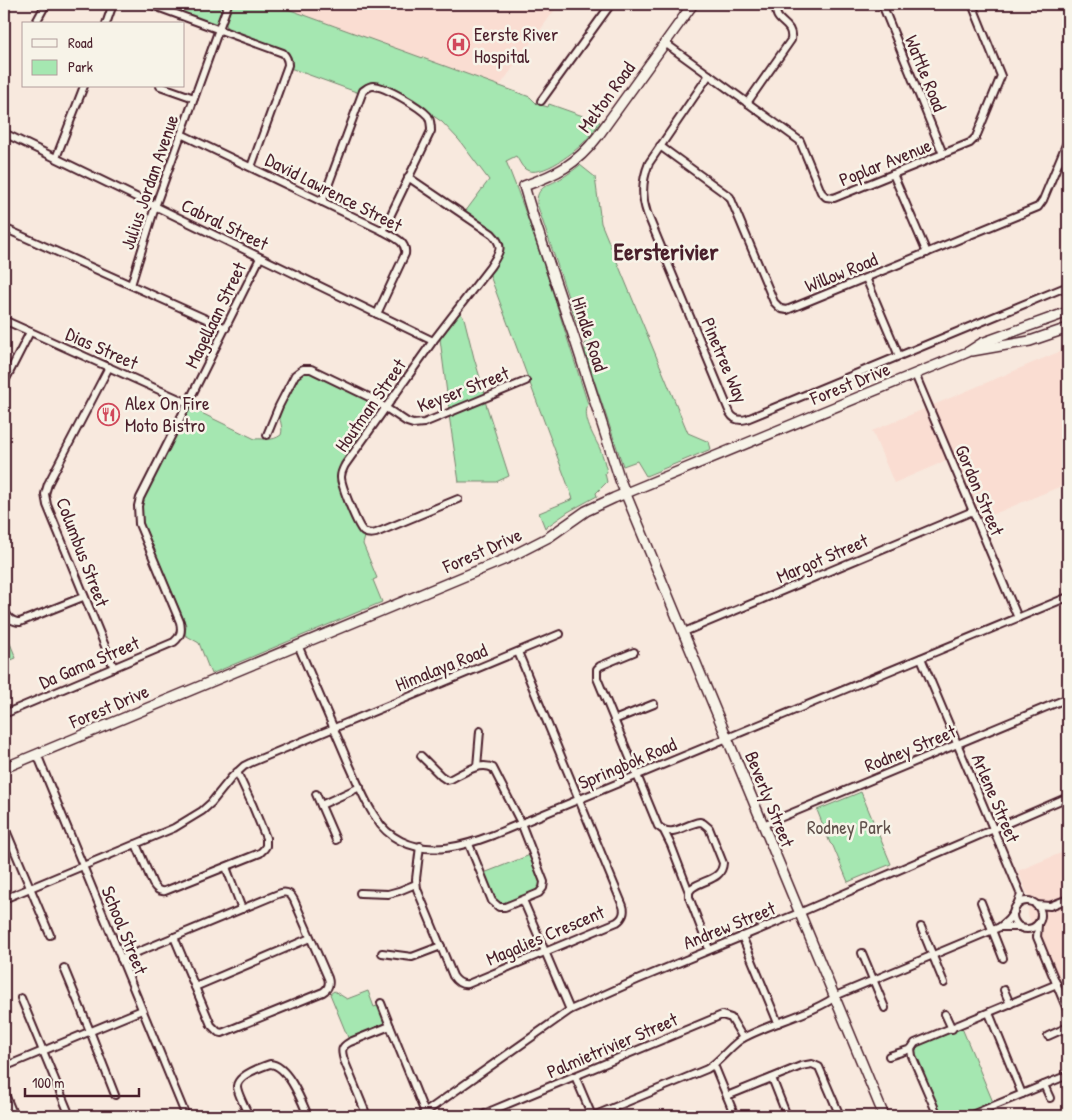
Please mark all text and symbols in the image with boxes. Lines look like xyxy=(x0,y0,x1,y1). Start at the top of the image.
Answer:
place label: Eerste River Hospital xyxy=(474,21,559,69)
legend xyxy=(22,22,185,88)
street label: Wattle Road xyxy=(899,31,953,116)
text: Road xyxy=(68,32,93,53)
hospital icon: Eerste River Hospital xyxy=(446,33,470,57)
text: Park xyxy=(68,56,93,77)
street label: Melton Road xyxy=(571,56,641,138)
street label: Julius Jordan Avenue xyxy=(114,111,184,253)
street label: Poplar Avenue xyxy=(835,132,935,192)
street label: David Lawrence Street xyxy=(261,146,407,238)
street label: Cabral Street xyxy=(177,192,273,257)
district label: Eersterivier xyxy=(614,235,719,267)
street label: Willow Road xyxy=(801,245,882,298)
street label: Magellaan Street xyxy=(178,257,252,372)
street label: Hindle Road xyxy=(566,293,614,375)
street label: Pinetree Way xyxy=(695,313,755,407)
street label: Dias Street xyxy=(62,321,143,376)
street label: Houtman Street xyxy=(328,353,412,457)
street label: Forest Drive xyxy=(805,355,894,411)
street label: Keyser Street xyxy=(413,359,513,418)
place label: Alex On Fire Moto Bistro xyxy=(125,390,210,438)
restaurant icon: Alex On Fire Moto Bistro xyxy=(97,402,121,426)
street label: Gordon Street xyxy=(949,441,1011,540)
street label: Columbus Street xyxy=(50,494,116,611)
street label: Forest Drive xyxy=(438,521,526,579)
street label: Margot Street xyxy=(772,527,872,589)
street label: Da Gama Street xyxy=(35,629,143,695)
street label: Himalaya Road xyxy=(391,637,491,697)
street label: Forest Drive xyxy=(65,678,153,735)
street label: Rodney Street xyxy=(860,718,960,778)
street label: Springbok Road xyxy=(574,730,681,795)
street label: Beverly Street xyxy=(739,747,801,851)
street label: Arlene Street xyxy=(966,750,1027,847)
park label: Rodney Park xyxy=(807,814,891,840)
street label: School Street xyxy=(96,882,155,978)
street label: Andrew Street xyxy=(679,895,780,955)
street label: Magalies Crescent xyxy=(482,898,608,972)
street label: Palmietrivier Street xyxy=(543,1006,682,1084)
scale bar xyxy=(25,1065,139,1097)
text: 100 m xyxy=(32,1072,65,1093)

